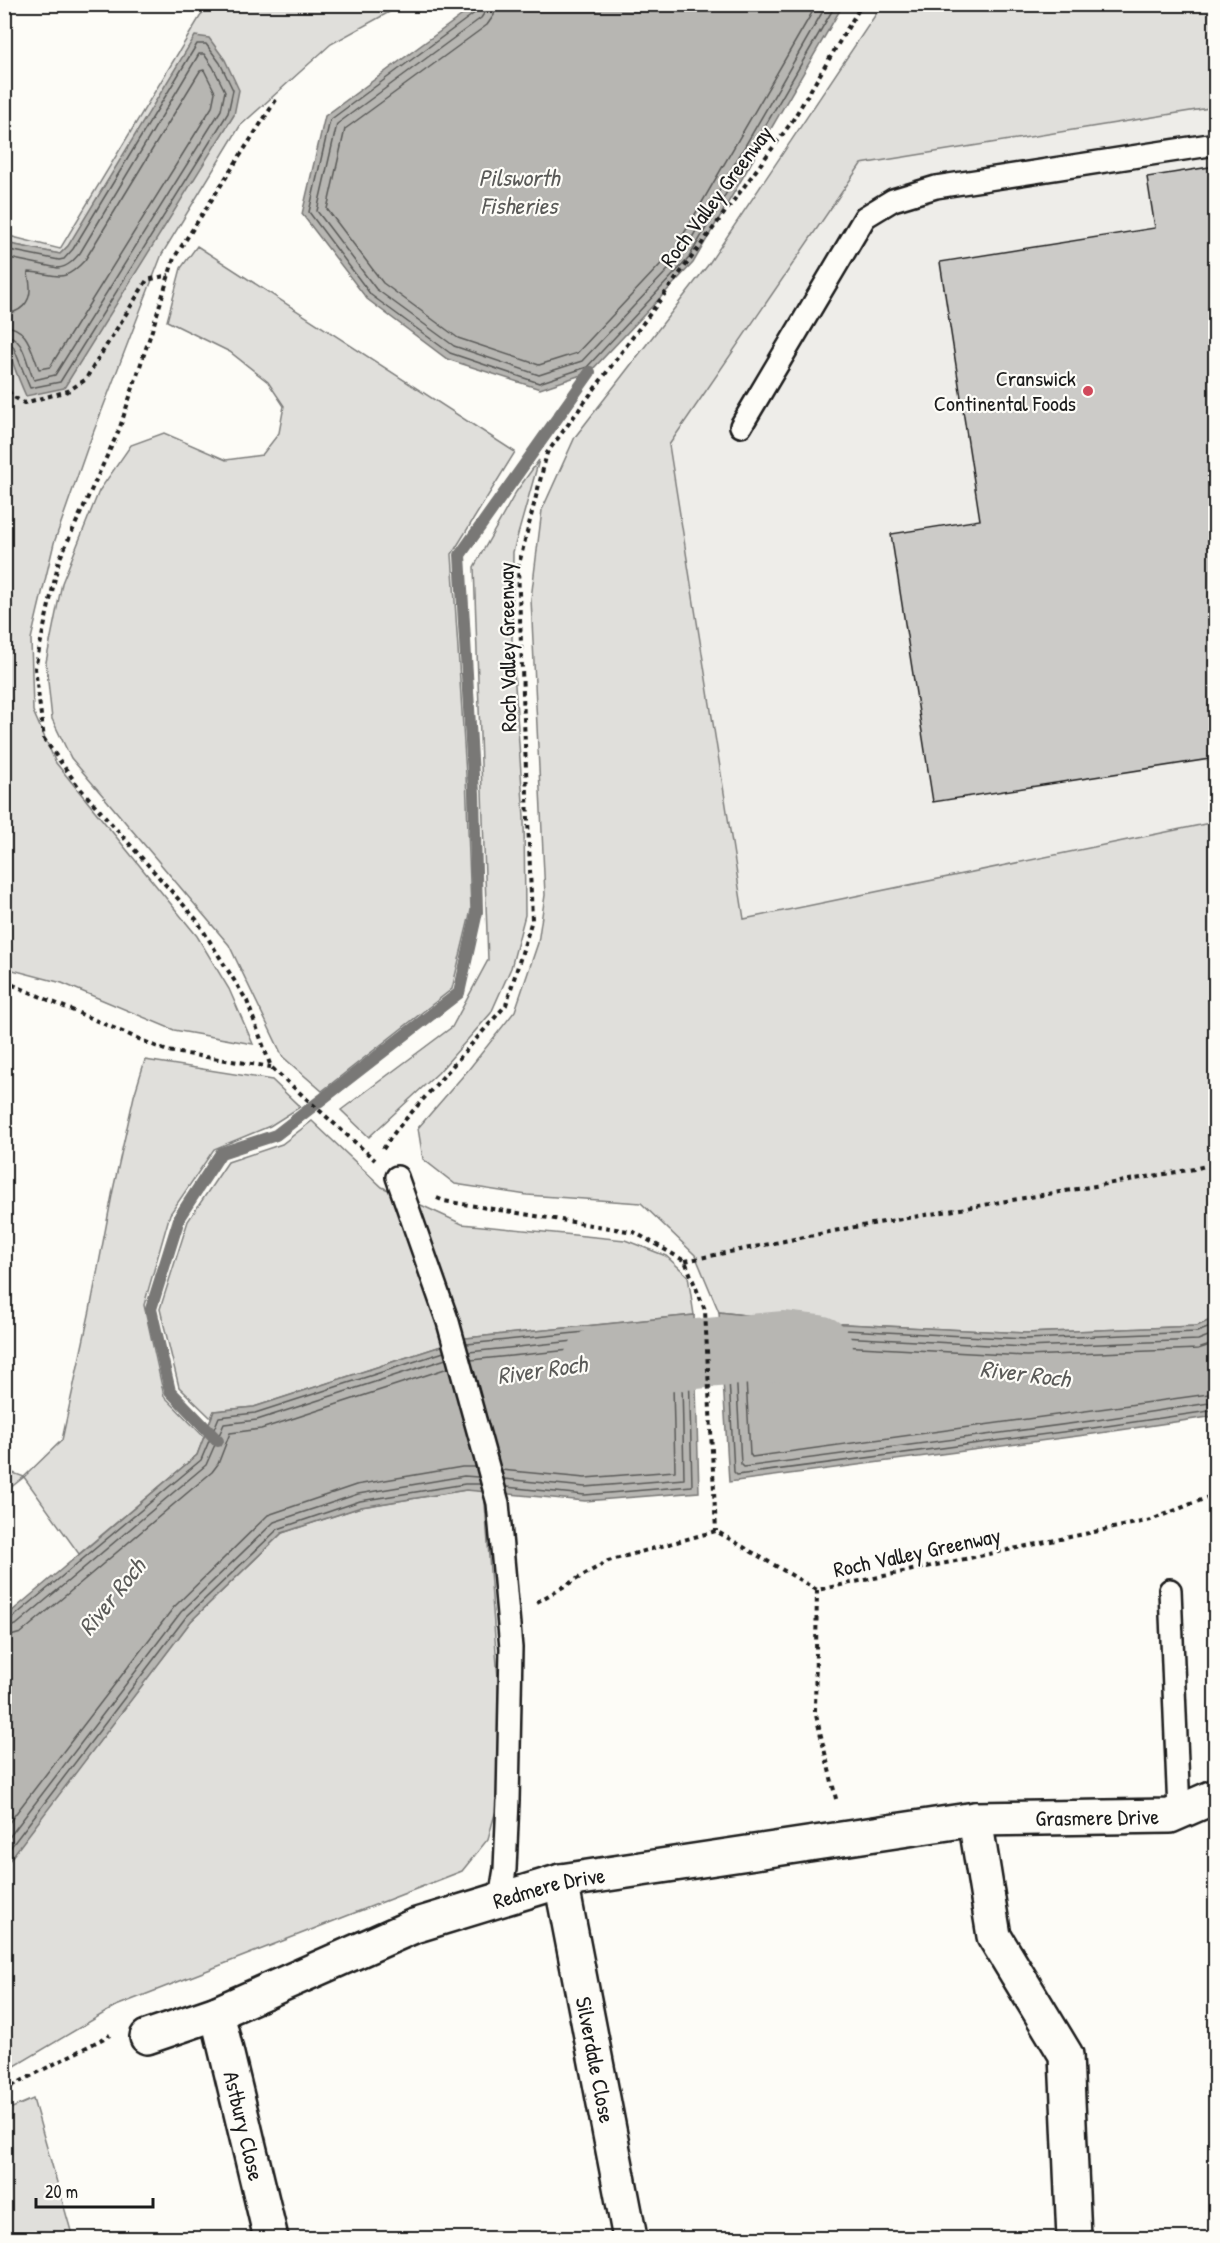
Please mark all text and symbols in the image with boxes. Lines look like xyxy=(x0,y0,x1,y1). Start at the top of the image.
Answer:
street label: Roch Valley Greenway xyxy=(653,119,779,273)
water label: Pilsworth Fisheries xyxy=(479,161,561,221)
place label: Cranswick Continental Foods xyxy=(934,363,1076,418)
marker: Cranswick Continental Foods xyxy=(1081,384,1095,398)
street label: Roch Valley Greenway xyxy=(491,562,523,732)
water label: River Roch xyxy=(495,1347,591,1391)
water label: River Roch xyxy=(978,1352,1074,1395)
street label: Roch Valley Greenway xyxy=(831,1520,1003,1584)
water label: River Roch xyxy=(70,1550,153,1641)
street label: Grasmere Drive xyxy=(1035,1801,1160,1833)
street label: Redmere Drive xyxy=(489,1860,607,1916)
street label: Silverdale Close xyxy=(569,1994,622,2126)
street label: Astbury Close xyxy=(216,2068,272,2184)
scale bar xyxy=(36,2171,153,2209)
text: 20 m xyxy=(45,2179,78,2204)

